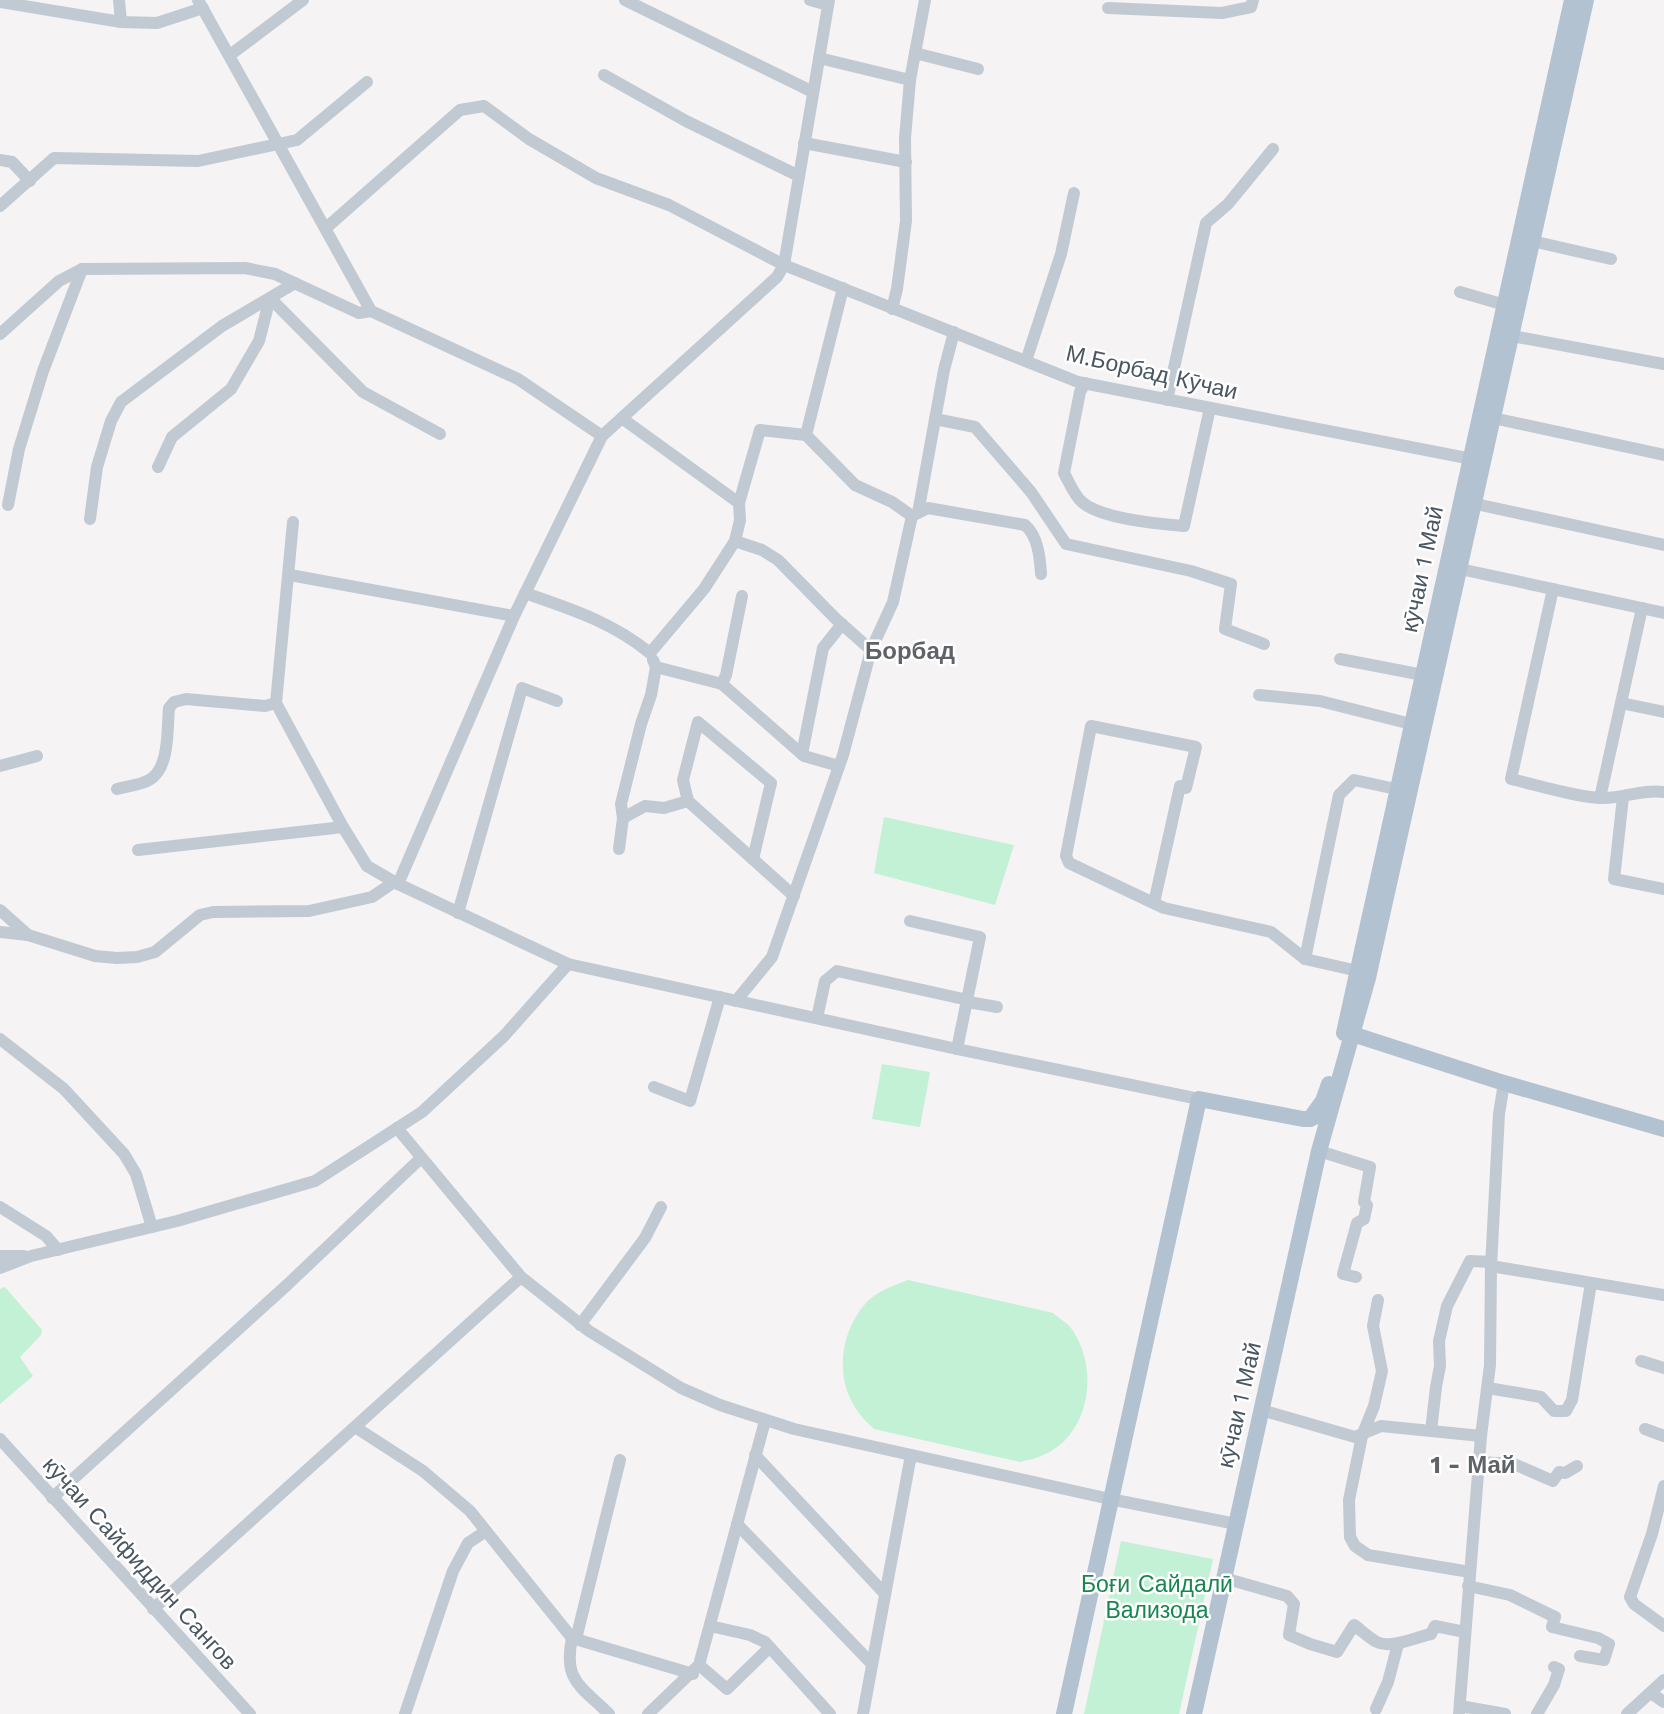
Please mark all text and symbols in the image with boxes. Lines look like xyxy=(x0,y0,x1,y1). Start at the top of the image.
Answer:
street label: М.Борбад Кӯчаи xyxy=(1064,340,1240,405)
street label: кӯчаи 1 Май xyxy=(1396,503,1449,635)
district label: Борбад xyxy=(865,637,955,665)
street label: кӯчаи 1 Май xyxy=(1212,1340,1267,1471)
street label: кӯчаи Сайфиддин Сангов xyxy=(37,1451,242,1675)
district label: 1 - Май xyxy=(1430,1451,1516,1479)
park label: Боғи Сайдалӣ Вализода xyxy=(1081,1571,1233,1624)

